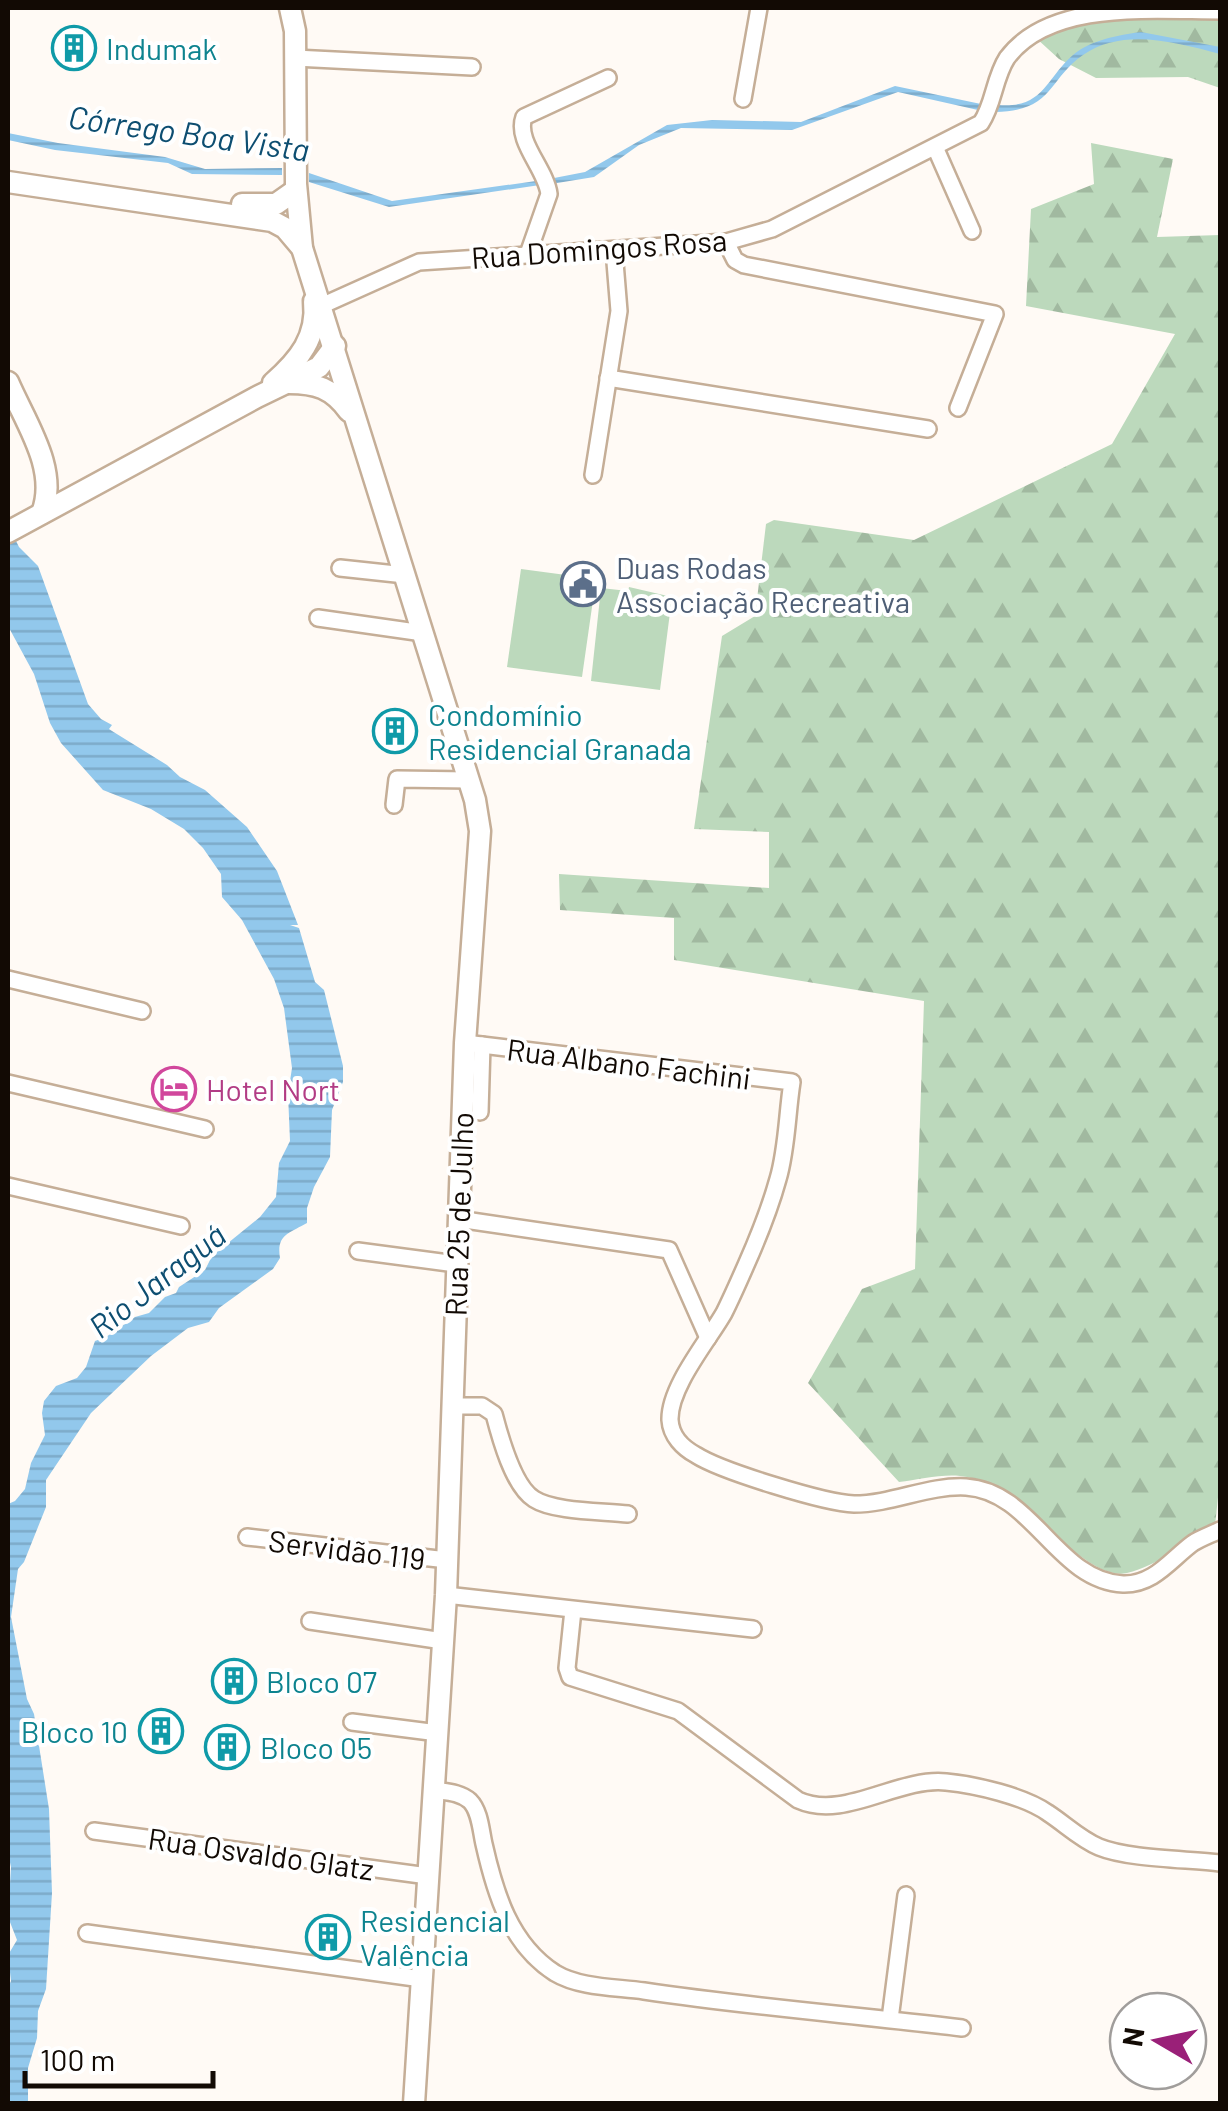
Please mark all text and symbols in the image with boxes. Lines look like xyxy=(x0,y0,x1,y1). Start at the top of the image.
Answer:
building icon: Indumak xyxy=(51,25,97,71)
place label: Indumak xyxy=(106,30,217,66)
water label: Córrego Boa Vista xyxy=(66,96,312,168)
street label: Rua Domingos Rosa xyxy=(470,221,728,275)
place label: Duas Rodas Associação Recreativa xyxy=(616,549,910,619)
public building icon: Duas Rodas Associação Recreativa xyxy=(560,561,606,607)
place label: Condomínio Residencial Granada xyxy=(428,696,692,766)
building icon: Condomínio Residencial Granada xyxy=(372,708,418,754)
street label: Rua Albano Fachini xyxy=(505,1030,753,1096)
hotel icon: Hotel Nort xyxy=(151,1066,197,1112)
place label: Hotel Nort xyxy=(206,1071,340,1107)
street label: Rua 25 de Julho xyxy=(436,1111,480,1317)
water label: Rio Jaraguá xyxy=(81,1215,232,1345)
street label: Servidão 119 xyxy=(267,1522,427,1576)
building icon: Bloco 07 xyxy=(211,1658,257,1704)
place label: Bloco 07 xyxy=(266,1663,377,1699)
building icon: Bloco 10 xyxy=(138,1708,184,1754)
place label: Bloco 10 xyxy=(21,1713,128,1749)
building icon: Bloco 05 xyxy=(204,1724,250,1770)
place label: Bloco 05 xyxy=(260,1729,372,1765)
street label: Rua Osvaldo Glatz xyxy=(146,1819,376,1887)
place label: Residencial Valência xyxy=(360,1902,510,1972)
building icon: Residencial Valência xyxy=(305,1914,351,1960)
north arrow xyxy=(1108,1991,1208,2091)
text: N xyxy=(1114,2025,1151,2049)
scale bar xyxy=(25,2026,212,2088)
text: 100 m xyxy=(40,2041,115,2077)

